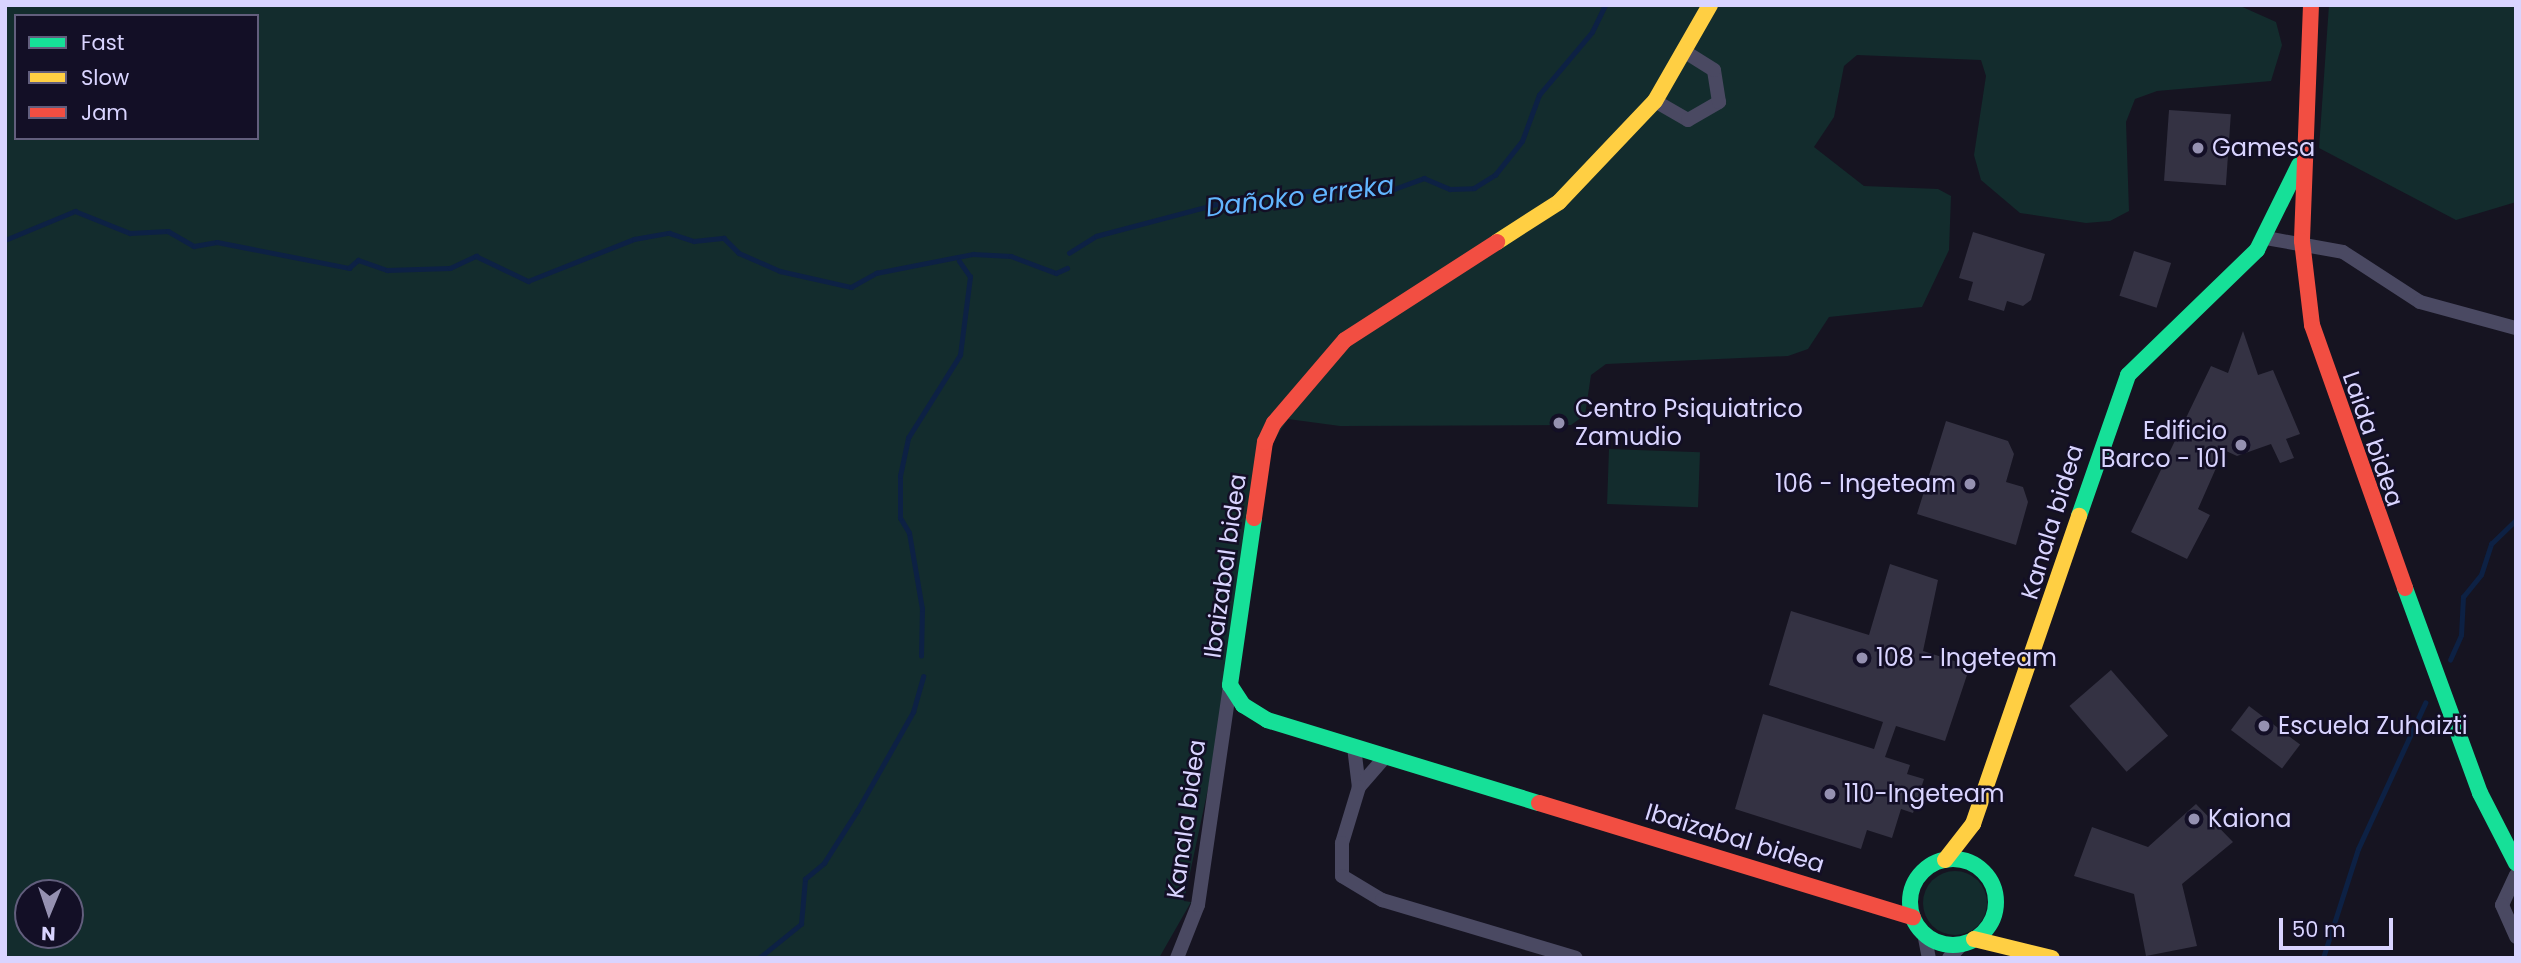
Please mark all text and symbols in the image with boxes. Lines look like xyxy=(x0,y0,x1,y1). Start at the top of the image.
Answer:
legend xyxy=(14,14,259,140)
text: Fast xyxy=(81,28,124,57)
text: Slow xyxy=(81,63,129,92)
text: Jam xyxy=(81,98,128,127)
place label: Gamesa xyxy=(2212,134,2315,162)
marker: Gamesa xyxy=(2190,140,2206,156)
water label: Dañoko erreka xyxy=(1204,170,1396,224)
street label: Laida bidea xyxy=(2336,368,2410,510)
place label: Centro Psiquiatrico Zamudio xyxy=(1575,395,1803,451)
marker: Centro Psiquiatrico Zamudio xyxy=(1549,413,1569,433)
place label: Edificio Barco - 101 xyxy=(2101,417,2227,473)
marker: Edificio Barco - 101 xyxy=(2233,437,2249,453)
street label: Kanala bidea xyxy=(2015,441,2089,603)
place label: 106 - Ingeteam xyxy=(1775,470,1956,498)
street label: Ibaizabal bidea xyxy=(1198,472,1252,660)
marker: 106 - Ingeteam xyxy=(1962,476,1978,492)
place label: 108 - Ingeteam xyxy=(1876,644,2057,672)
marker: 108 - Ingeteam xyxy=(1854,650,1870,666)
place label: Escuela Zuhaizti xyxy=(2278,712,2468,740)
marker: Escuela Zuhaizti xyxy=(2256,718,2272,734)
street label: Kanala bidea xyxy=(1161,738,1211,900)
place label: 110-Ingeteam xyxy=(1844,780,2005,808)
marker: 110-Ingeteam xyxy=(1822,786,1838,802)
street label: Ibaizabal bidea xyxy=(1642,797,1828,879)
place label: Kaiona xyxy=(2208,805,2291,833)
marker: Kaiona xyxy=(2186,811,2202,827)
north arrow xyxy=(14,879,84,949)
scale bar xyxy=(2283,904,2397,948)
text: 50 m xyxy=(2292,915,2346,944)
text: N xyxy=(41,920,56,947)

